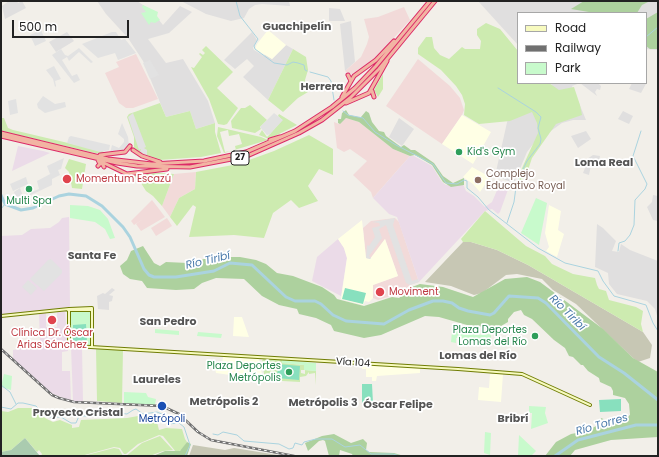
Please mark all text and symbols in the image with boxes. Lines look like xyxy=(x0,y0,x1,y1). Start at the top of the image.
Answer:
scale bar xyxy=(14,12,131,38)
legend xyxy=(517,12,647,84)
text: 500 m xyxy=(19,18,57,35)
text: Road xyxy=(555,19,586,36)
district label: Guachipelín xyxy=(262,20,332,34)
text: Railway xyxy=(555,39,601,56)
text: Park xyxy=(555,59,581,76)
district label: Herrera xyxy=(300,80,344,94)
place label: Kid's Gym xyxy=(467,146,515,158)
marker: Kid's Gym xyxy=(454,147,464,157)
road number: 27 xyxy=(231,151,249,165)
district label: Loma Real xyxy=(575,156,633,170)
place label: Complejo Educativo Royal xyxy=(486,168,565,192)
marker: Momentum Escazú xyxy=(61,173,73,185)
place label: Momentum Escazú xyxy=(76,173,171,185)
marker: Complejo Educativo Royal xyxy=(473,175,483,185)
marker: Multi Spa xyxy=(24,184,34,194)
place label: Multi Spa xyxy=(6,195,52,207)
district label: Santa Fe xyxy=(68,249,116,263)
water label: Río Tiribí xyxy=(184,249,232,273)
marker: Moviment xyxy=(374,286,386,298)
place label: Moviment xyxy=(389,286,439,298)
water label: Río Tiribí xyxy=(546,292,588,334)
marker: Clínica Dr. Óscar Arias Sánchez xyxy=(46,314,58,326)
district label: San Pedro xyxy=(140,315,196,329)
place label: Plaza Deportes Lomas del Río xyxy=(453,324,527,348)
place label: Clínica Dr. Óscar Arias Sánchez xyxy=(11,327,93,350)
marker: Plaza Deportes Lomas del Río xyxy=(530,331,540,341)
district label: Lomas del Río xyxy=(439,349,517,363)
street label: Vía 104 xyxy=(335,356,371,370)
place label: Plaza Deportes Metrópolis xyxy=(207,360,281,384)
marker: Plaza Deportes Metrópolis xyxy=(284,367,294,377)
district label: Laureles xyxy=(133,373,181,387)
district label: Metrópolis 2 xyxy=(190,395,258,409)
district label: Metrópolis 3 xyxy=(288,396,358,410)
district label: Óscar Felipe xyxy=(363,398,433,412)
marker: Metrópoli xyxy=(156,400,168,412)
district label: Proyecto Cristal xyxy=(33,406,123,420)
water label: Río Torres xyxy=(574,411,630,439)
district label: Bribrí xyxy=(498,412,528,426)
place label: Metrópoli xyxy=(139,413,185,425)

